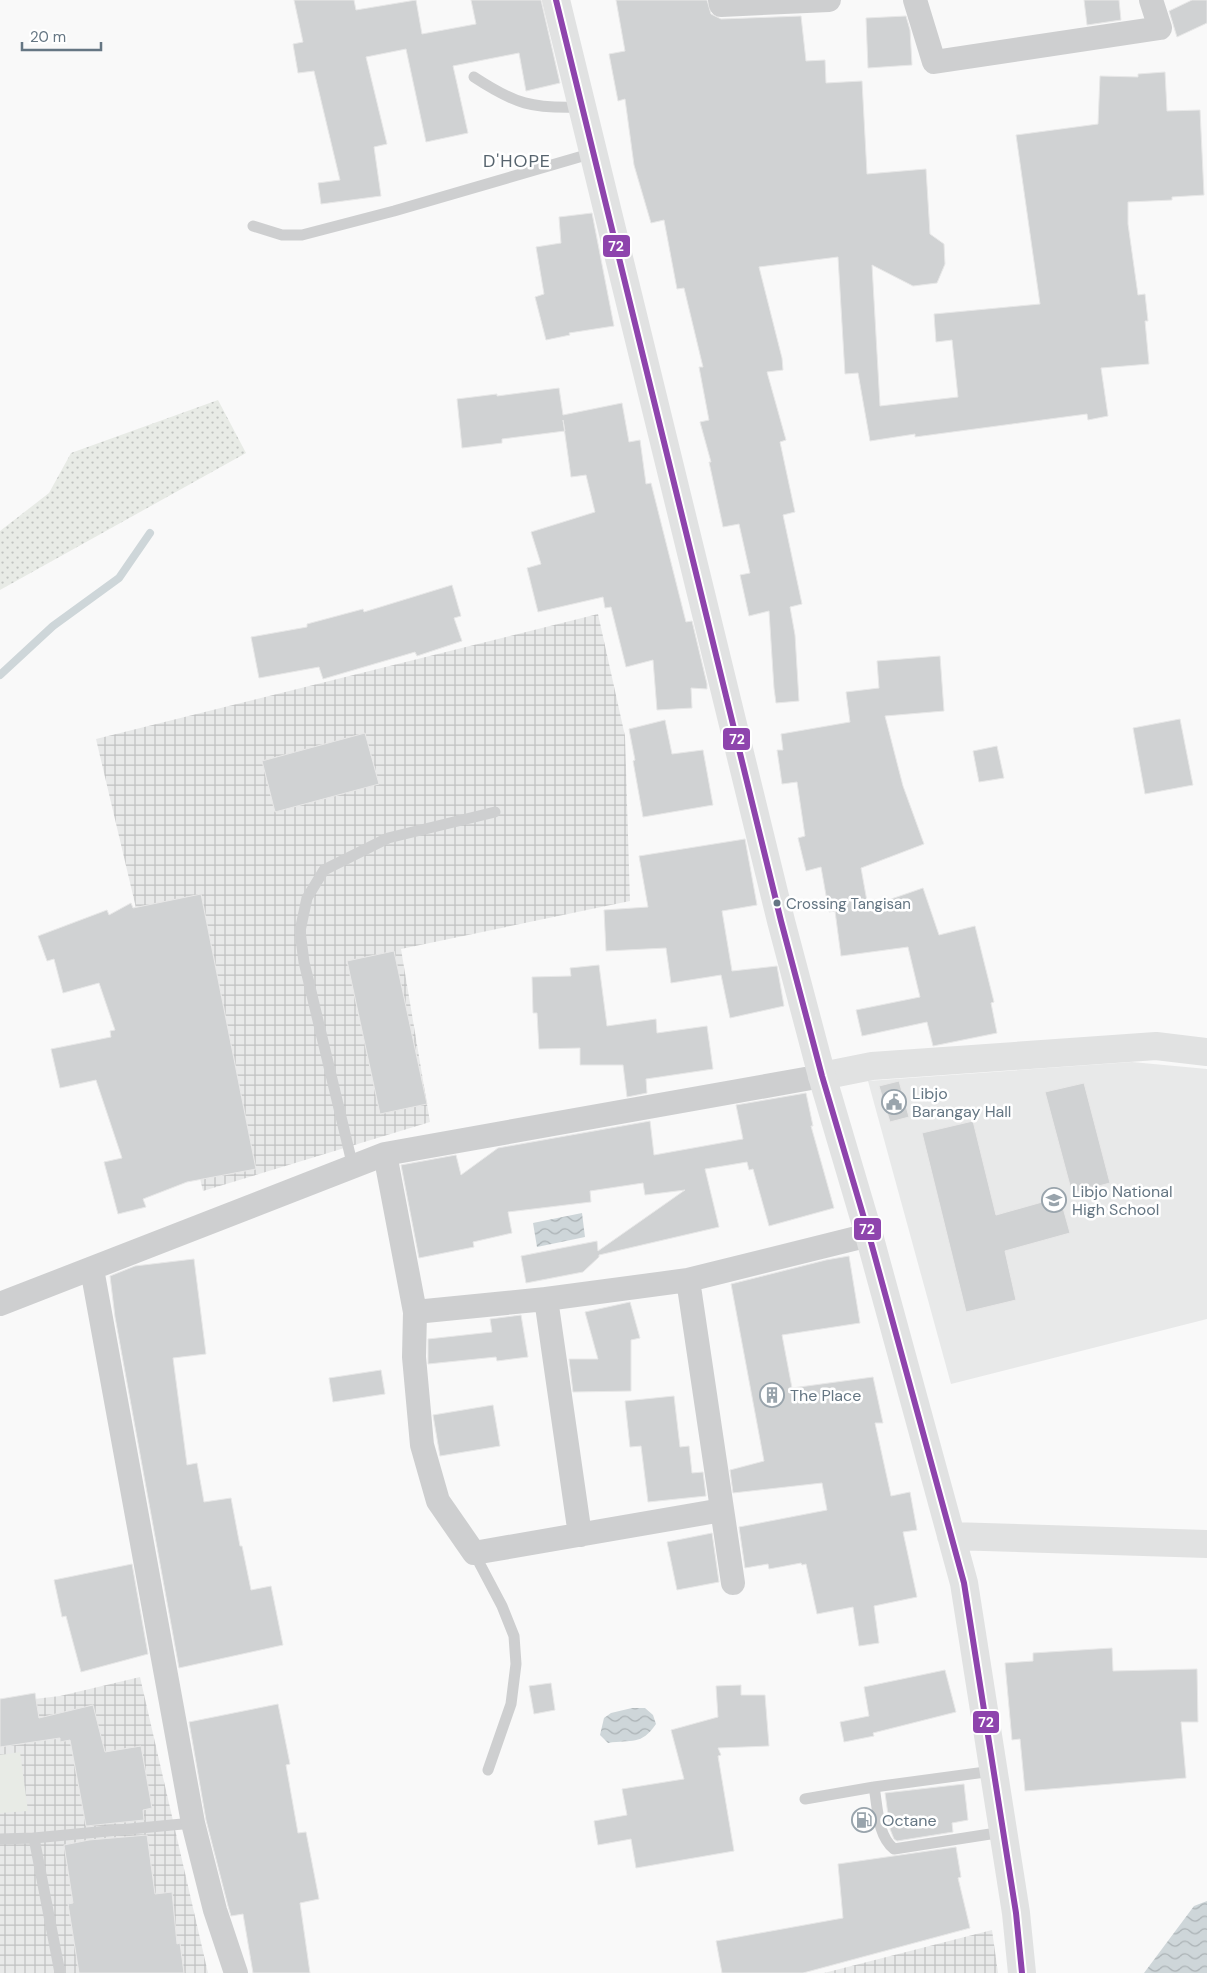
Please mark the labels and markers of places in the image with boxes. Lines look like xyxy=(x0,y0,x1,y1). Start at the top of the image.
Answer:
place label: Crossing Tangisan xyxy=(786,894,911,914)
marker: Crossing Tangisan xyxy=(772,898,782,908)
place label: Libjo Barangay Hall xyxy=(912,1083,1011,1122)
public building icon: Libjo Barangay Hall xyxy=(881,1089,907,1115)
place label: Libjo National High School xyxy=(1072,1181,1173,1220)
school or university icon: Libjo National High School xyxy=(1041,1187,1067,1213)
building icon: The Place xyxy=(759,1382,785,1408)
place label: The Place xyxy=(790,1385,861,1406)
fuel station icon: Octane xyxy=(851,1807,877,1833)
place label: Octane xyxy=(882,1810,937,1831)

